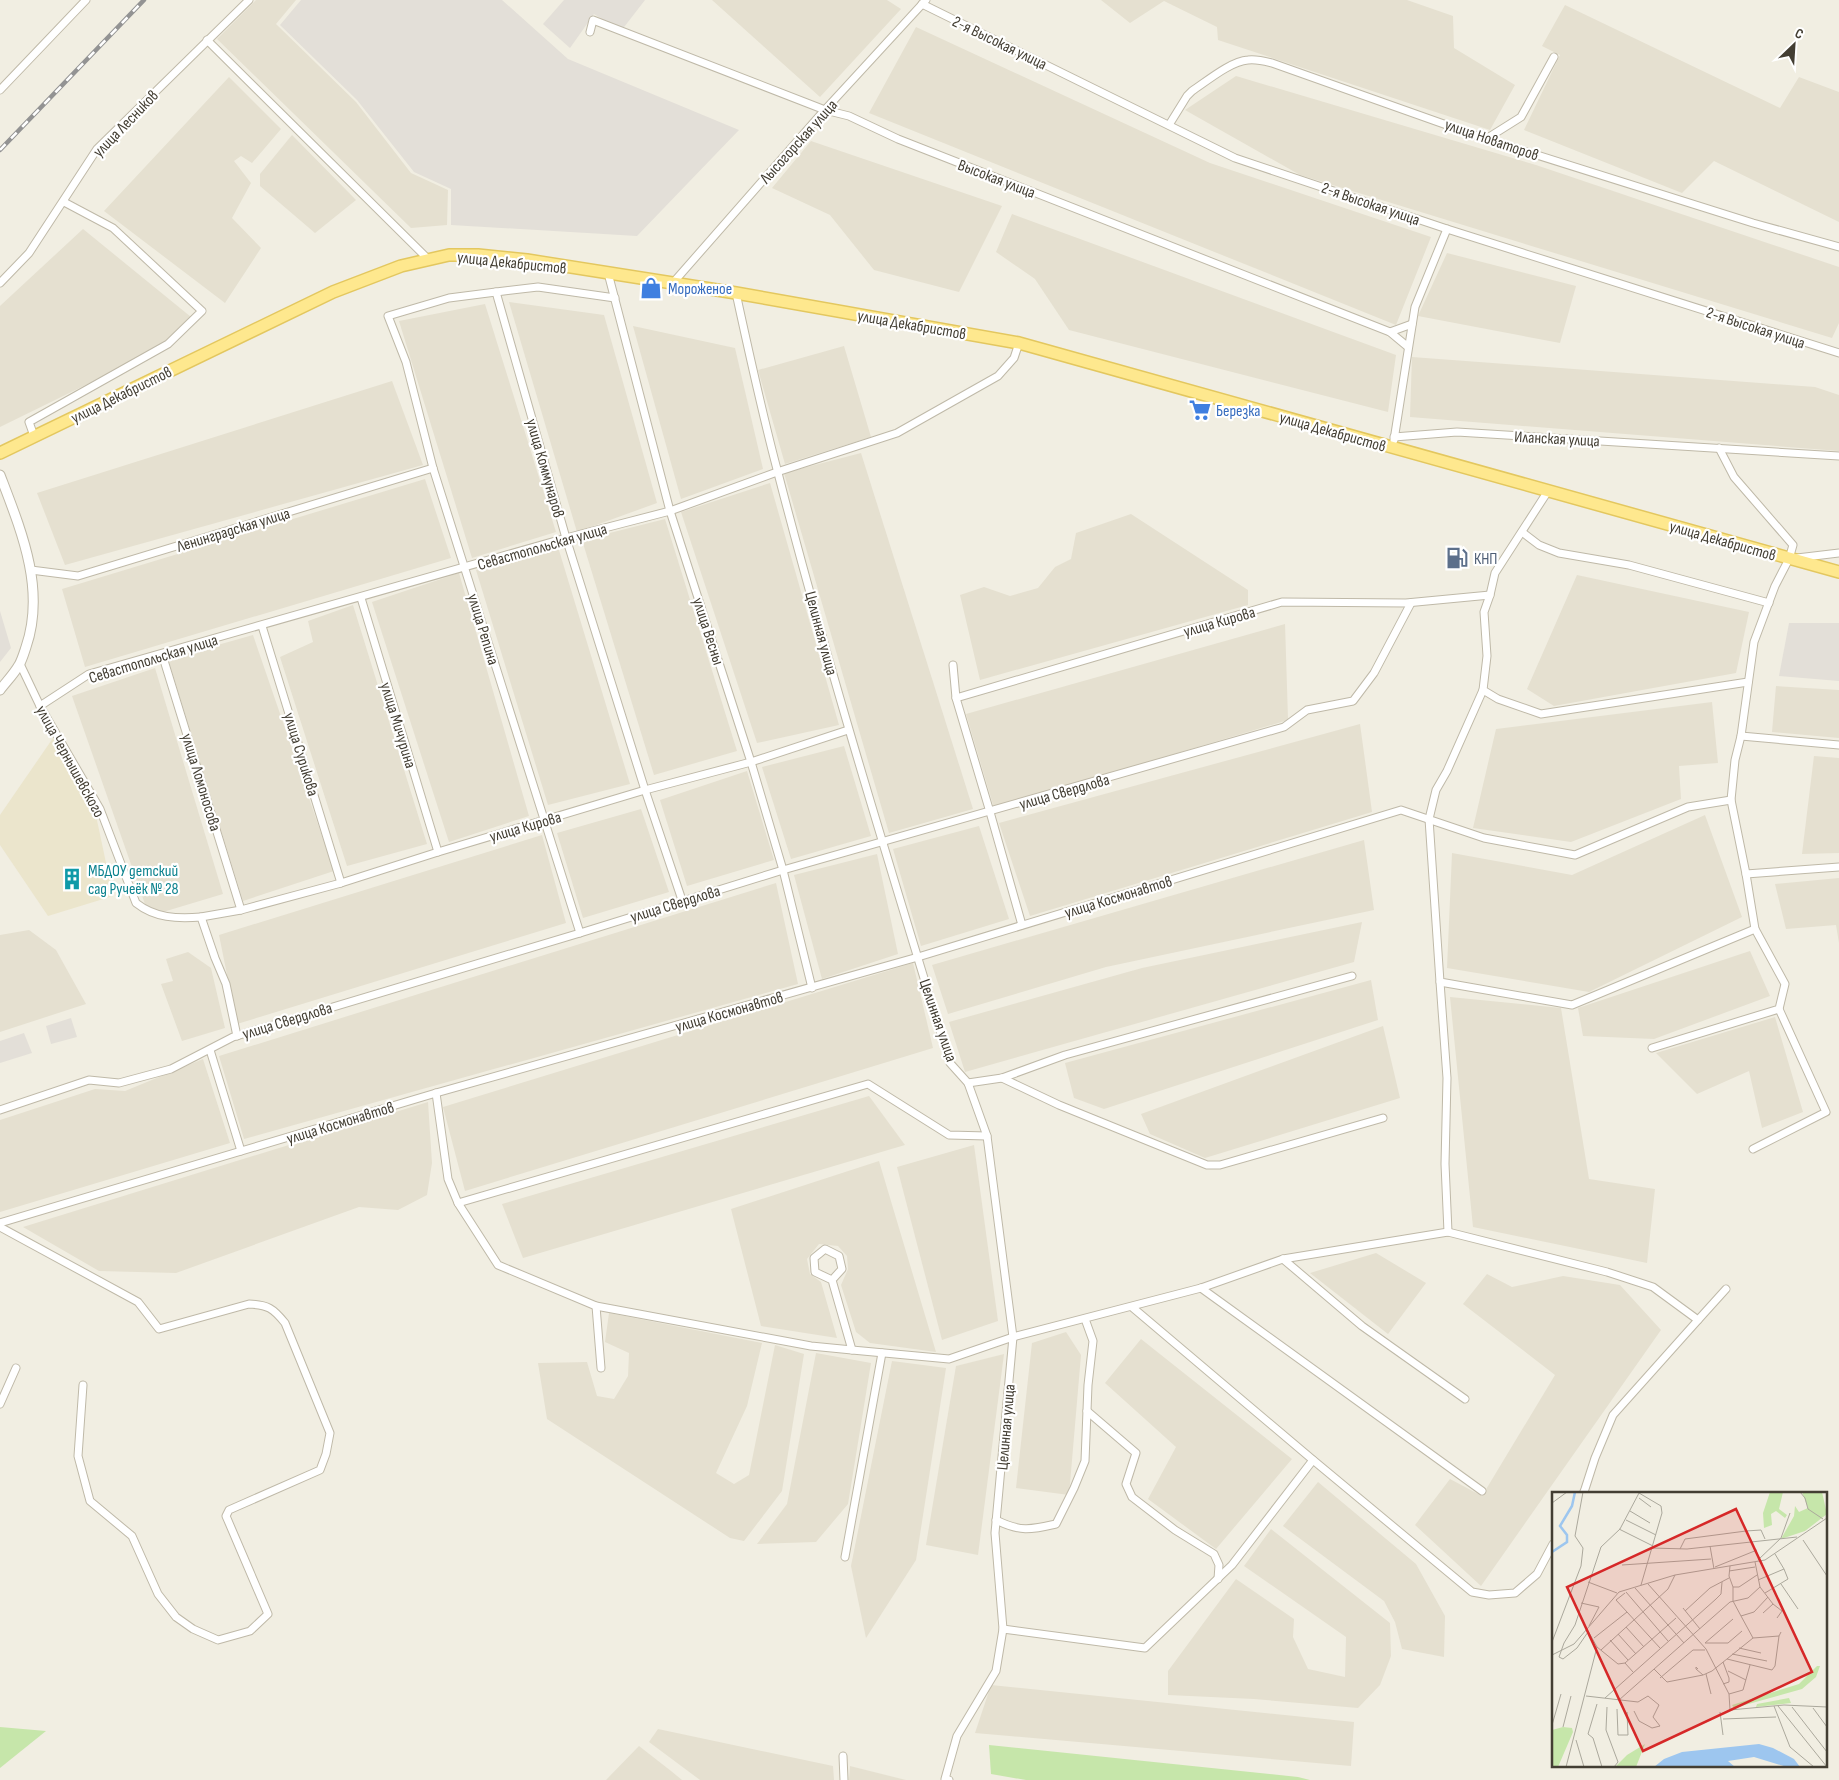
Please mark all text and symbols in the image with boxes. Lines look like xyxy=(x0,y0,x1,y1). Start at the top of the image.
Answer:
street label: 2-я Высокая улица xyxy=(949,12,1050,74)
north arrow xyxy=(1769,20,1819,70)
text: С xyxy=(1792,24,1806,43)
street label: улица Лесников xyxy=(89,87,163,162)
street label: Лысогорская улица xyxy=(756,96,842,189)
street label: улица Новаторов xyxy=(1442,115,1541,165)
street label: Высокая улица xyxy=(955,156,1038,203)
street label: 2-я Высокая улица xyxy=(1319,179,1422,230)
street label: улица Декабристов xyxy=(456,248,567,279)
shop icon: Мороженое xyxy=(638,275,664,301)
place label: Мороженое xyxy=(668,280,732,299)
street label: 2-я Высокая улица xyxy=(1704,304,1807,353)
street label: улица Декабристов xyxy=(856,307,967,344)
street label: улица Декабристов xyxy=(68,363,175,428)
supermarket icon: Березка xyxy=(1187,397,1213,423)
place label: Березка xyxy=(1216,402,1260,421)
street label: улица Декабристов xyxy=(1277,408,1388,457)
street label: улица Коммунаров xyxy=(521,417,568,520)
street label: Иланская улица xyxy=(1514,428,1600,451)
street label: Ленинградская улица xyxy=(174,504,292,557)
street label: улица Декабристов xyxy=(1667,517,1778,566)
street label: Севастопольская улица xyxy=(476,520,609,575)
fuel station icon: КНП xyxy=(1444,545,1470,571)
place label: КНП xyxy=(1474,550,1497,569)
street label: Целинная улица xyxy=(800,589,841,678)
street label: улица Репина xyxy=(463,592,502,667)
street label: улица Весны xyxy=(688,596,727,667)
street label: улица Кирова xyxy=(1181,603,1257,642)
street label: Севастопольская улица xyxy=(87,631,220,688)
street label: улица Мичурина xyxy=(376,680,420,771)
street label: улица Чернышевского xyxy=(31,702,108,821)
street label: улица Сурикова xyxy=(279,710,322,799)
street label: улица Ломоносова xyxy=(177,731,224,833)
street label: улица Свердлова xyxy=(1017,770,1112,814)
street label: улица Кирова xyxy=(487,808,563,847)
place label: МБДОУ детский сад Ручеёк № 28 xyxy=(88,862,179,899)
building icon: МБДОУ детский сад Ручеёк № 28 xyxy=(59,866,85,892)
street label: улица Космонавтов xyxy=(1062,872,1174,923)
street label: улица Свердлова xyxy=(628,882,723,927)
street label: Целинная улица xyxy=(915,977,961,1064)
street label: улица Космонавтов xyxy=(673,988,786,1037)
street label: улица Свердлова xyxy=(240,999,335,1044)
street label: улица Космонавтов xyxy=(284,1098,396,1149)
street label: Целинная улица xyxy=(993,1383,1020,1471)
inset map xyxy=(1552,1492,1826,1768)

